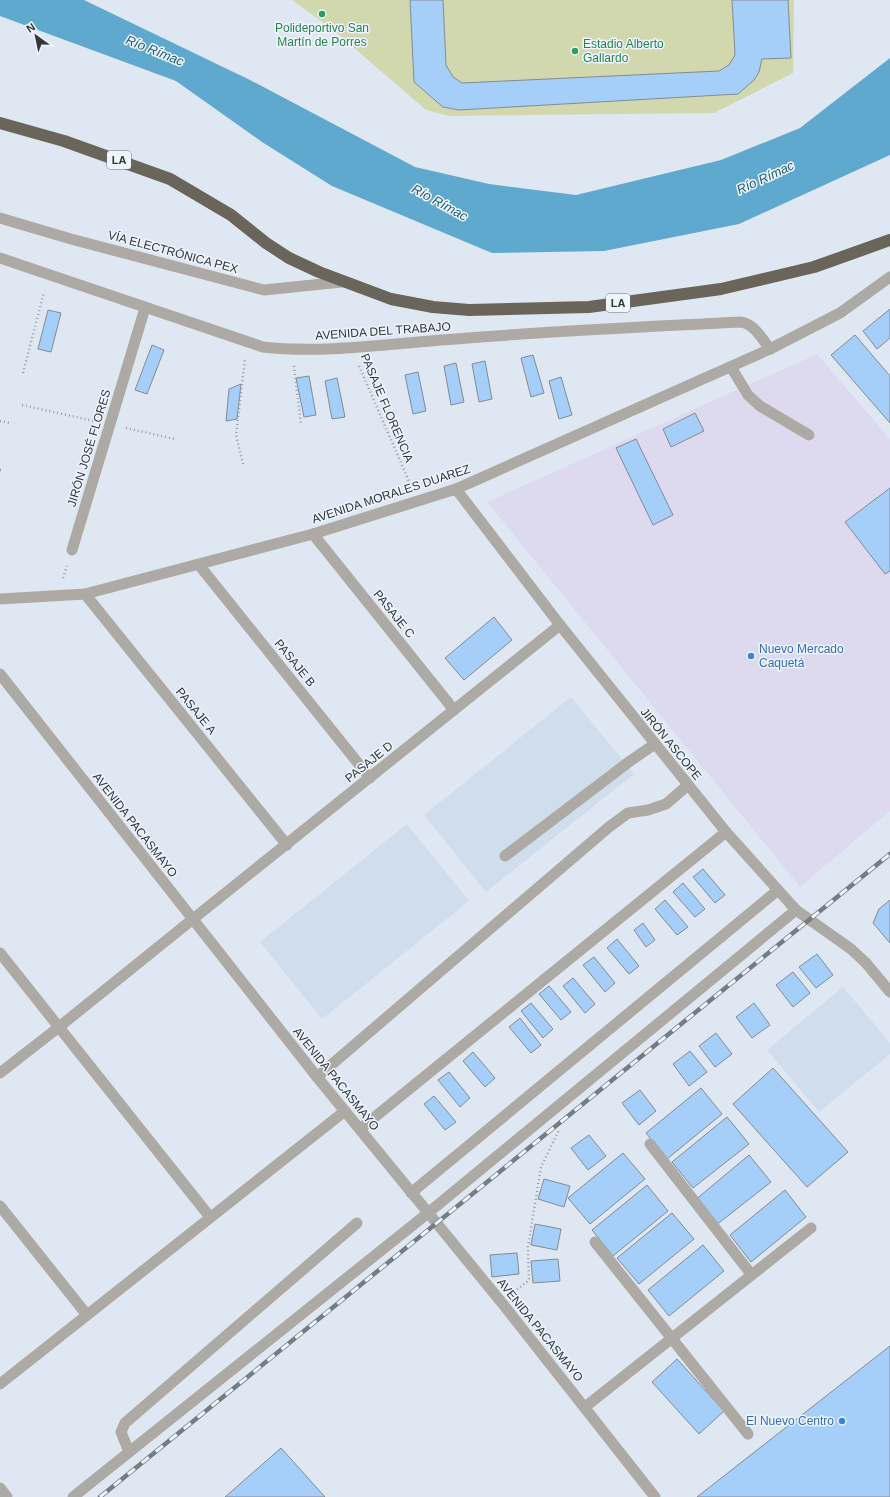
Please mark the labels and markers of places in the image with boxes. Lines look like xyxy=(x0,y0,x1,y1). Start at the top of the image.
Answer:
marker: Polideportivo San Martín de Porres xyxy=(317,9,327,19)
place label: Polideportivo San Martín de Porres xyxy=(275,21,369,49)
place label: Estadio Alberto Gallardo xyxy=(583,37,664,65)
marker: Estadio Alberto Gallardo xyxy=(570,46,580,56)
place label: Nuevo Mercado Caquetá xyxy=(759,642,844,670)
marker: Nuevo Mercado Caquetá xyxy=(746,651,756,661)
place label: El Nuevo Centro xyxy=(746,1414,834,1428)
marker: El Nuevo Centro xyxy=(837,1416,847,1426)

